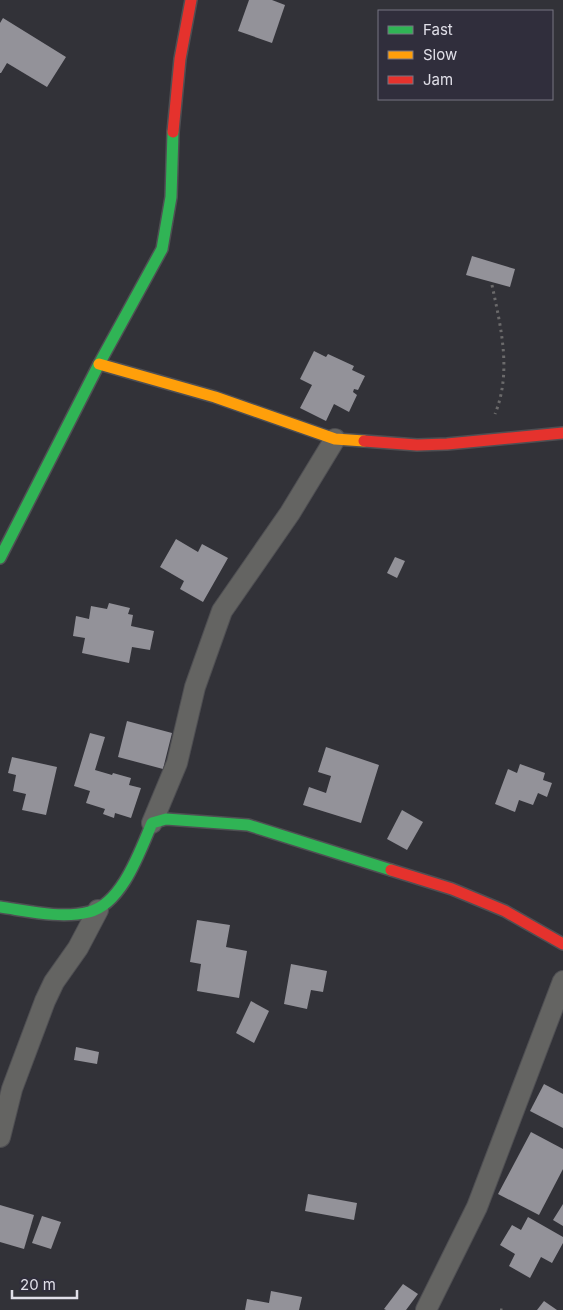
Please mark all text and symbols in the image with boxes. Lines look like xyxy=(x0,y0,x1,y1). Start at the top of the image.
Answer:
legend xyxy=(378,10,553,100)
text: Fast xyxy=(423,20,453,39)
text: Slow xyxy=(423,45,457,64)
text: Jam xyxy=(423,70,453,89)
scale bar xyxy=(12,1268,78,1300)
text: 20 m xyxy=(20,1275,56,1294)

